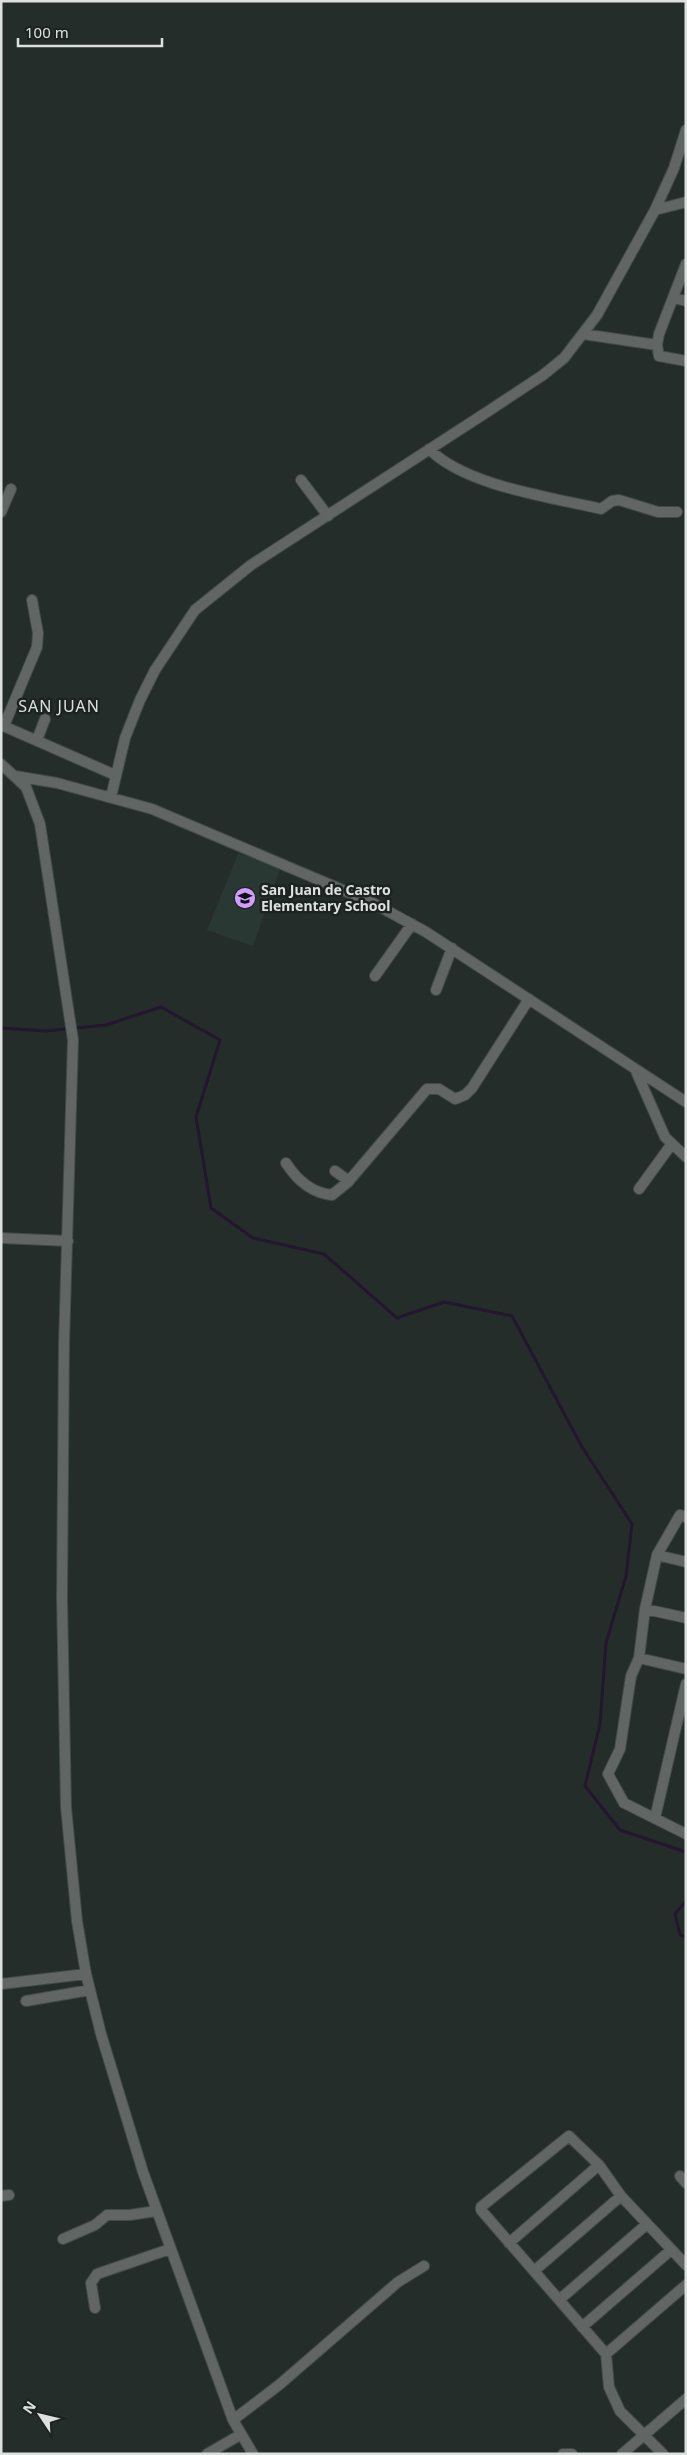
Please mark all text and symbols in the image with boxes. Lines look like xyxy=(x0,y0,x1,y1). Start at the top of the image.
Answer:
scale bar xyxy=(18,15,161,47)
text: 100 m xyxy=(25,22,69,42)
district label: SAN JUAN xyxy=(18,695,100,717)
place label: San Juan de Castro Elementary School xyxy=(261,880,391,915)
school or university icon: San Juan de Castro Elementary School xyxy=(233,886,257,910)
north arrow xyxy=(15,2390,65,2440)
text: N xyxy=(18,2397,40,2417)

